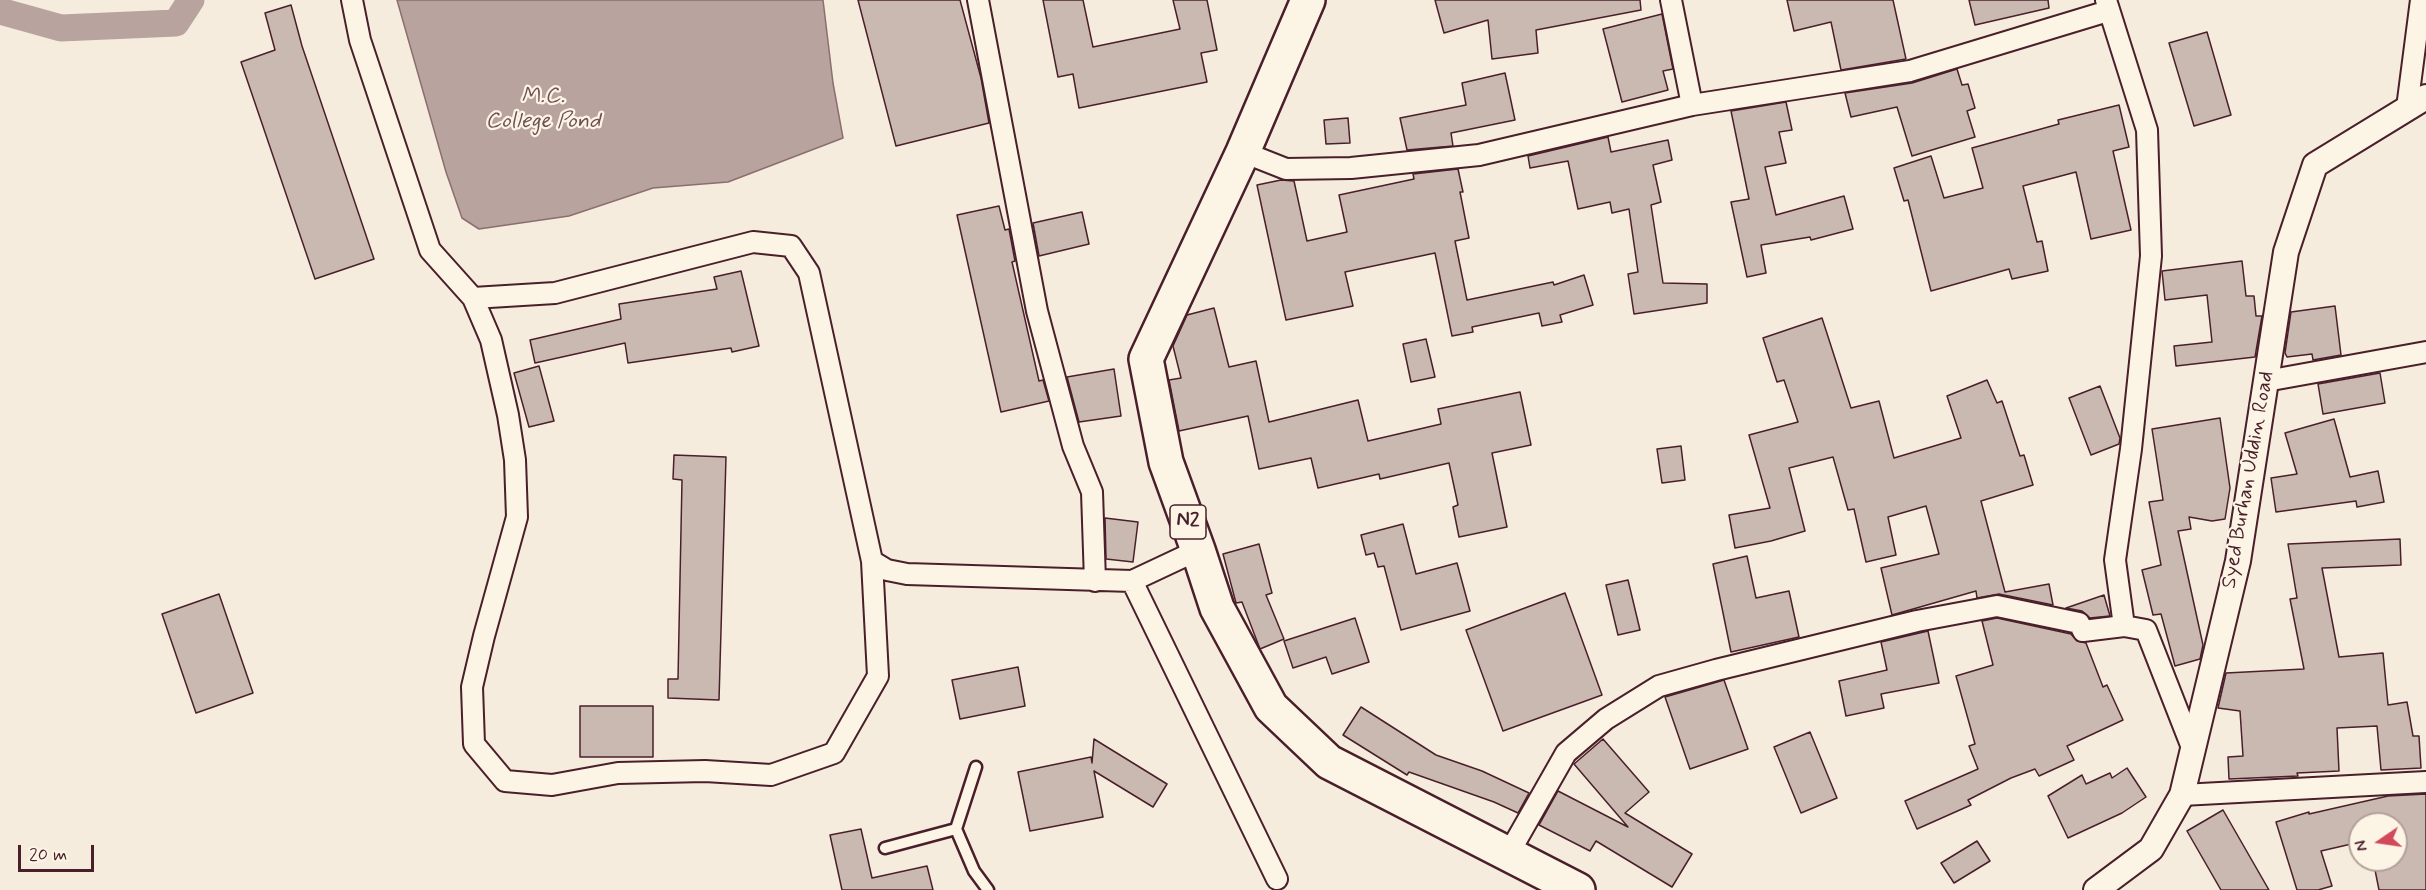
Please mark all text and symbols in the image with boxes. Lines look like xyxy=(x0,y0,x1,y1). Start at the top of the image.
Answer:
water label: M.C. College Pond xyxy=(486,84,600,136)
street label: Syed Burhan Uddin Road xyxy=(2217,369,2281,591)
road number: N2 xyxy=(1170,505,1206,539)
north arrow xyxy=(2348,812,2408,872)
scale bar xyxy=(21,833,98,871)
text: N xyxy=(2350,838,2373,853)
text: 20 m xyxy=(29,843,67,867)

